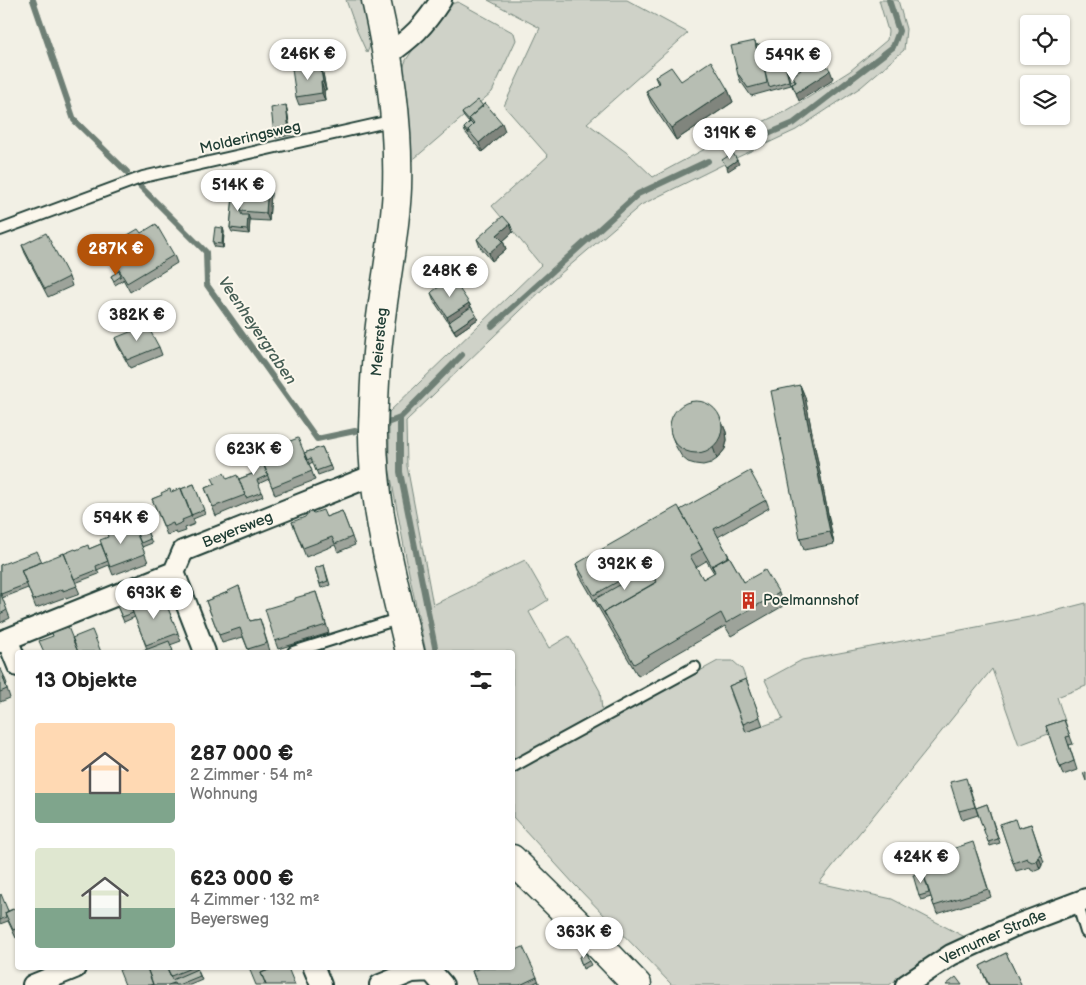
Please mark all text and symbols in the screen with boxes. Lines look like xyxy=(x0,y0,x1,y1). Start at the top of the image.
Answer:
map controls xyxy=(1020,15,1070,125)
button: locate xyxy=(1020,15,1070,65)
pin: 246K € xyxy=(267,38,349,81)
pin: 549K € xyxy=(752,39,834,82)
text: 246K € xyxy=(280,45,336,64)
text: 549K € xyxy=(765,46,821,65)
button: layers xyxy=(1020,75,1070,125)
street label: Molderingsweg xyxy=(198,117,302,158)
pin: 319K € xyxy=(689,118,771,160)
text: 319K € xyxy=(704,124,756,143)
pin: 514K € xyxy=(197,170,279,212)
text: 514K € xyxy=(212,176,264,195)
pin: 287K € xyxy=(75,234,157,276)
text: 287K € xyxy=(88,240,144,259)
pin: 248K € xyxy=(409,256,491,298)
text: 248K € xyxy=(422,262,478,281)
water label: Veenheyergraben xyxy=(214,273,300,389)
pin: 382K € xyxy=(96,300,178,342)
text: 382K € xyxy=(109,306,165,325)
street label: Meiersteg xyxy=(367,307,392,377)
pin: 623K € xyxy=(213,434,295,476)
text: 623K € xyxy=(226,440,282,459)
pin: 594K € xyxy=(80,502,162,545)
street label: Beyersweg xyxy=(200,507,276,552)
text: 594K € xyxy=(93,509,149,528)
pin: 392K € xyxy=(584,548,666,591)
text: 392K € xyxy=(597,555,653,574)
pin: 693K € xyxy=(113,578,195,620)
text: 693K € xyxy=(126,584,182,603)
building icon: Poelmannshof xyxy=(739,590,759,610)
place label: Poelmannshof xyxy=(763,591,860,610)
icon: filters xyxy=(467,666,495,694)
text: 13 Objekte xyxy=(35,668,137,693)
text: 287 000 € xyxy=(190,741,293,766)
icon: home xyxy=(75,743,135,803)
text: 2 Zimmer · 54 m² xyxy=(190,766,313,785)
text: Wohnung xyxy=(190,785,258,804)
pin: 424K € xyxy=(880,842,962,884)
text: 424K € xyxy=(893,848,949,867)
text: 623 000 € xyxy=(190,866,293,891)
icon: home xyxy=(75,868,135,928)
text: 4 Zimmer · 132 m² xyxy=(190,891,320,910)
street label: Vernumer Straße xyxy=(937,906,1049,970)
text: Beyersweg xyxy=(190,910,269,929)
pin: 363K € xyxy=(543,916,625,959)
text: 363K € xyxy=(556,923,612,942)

